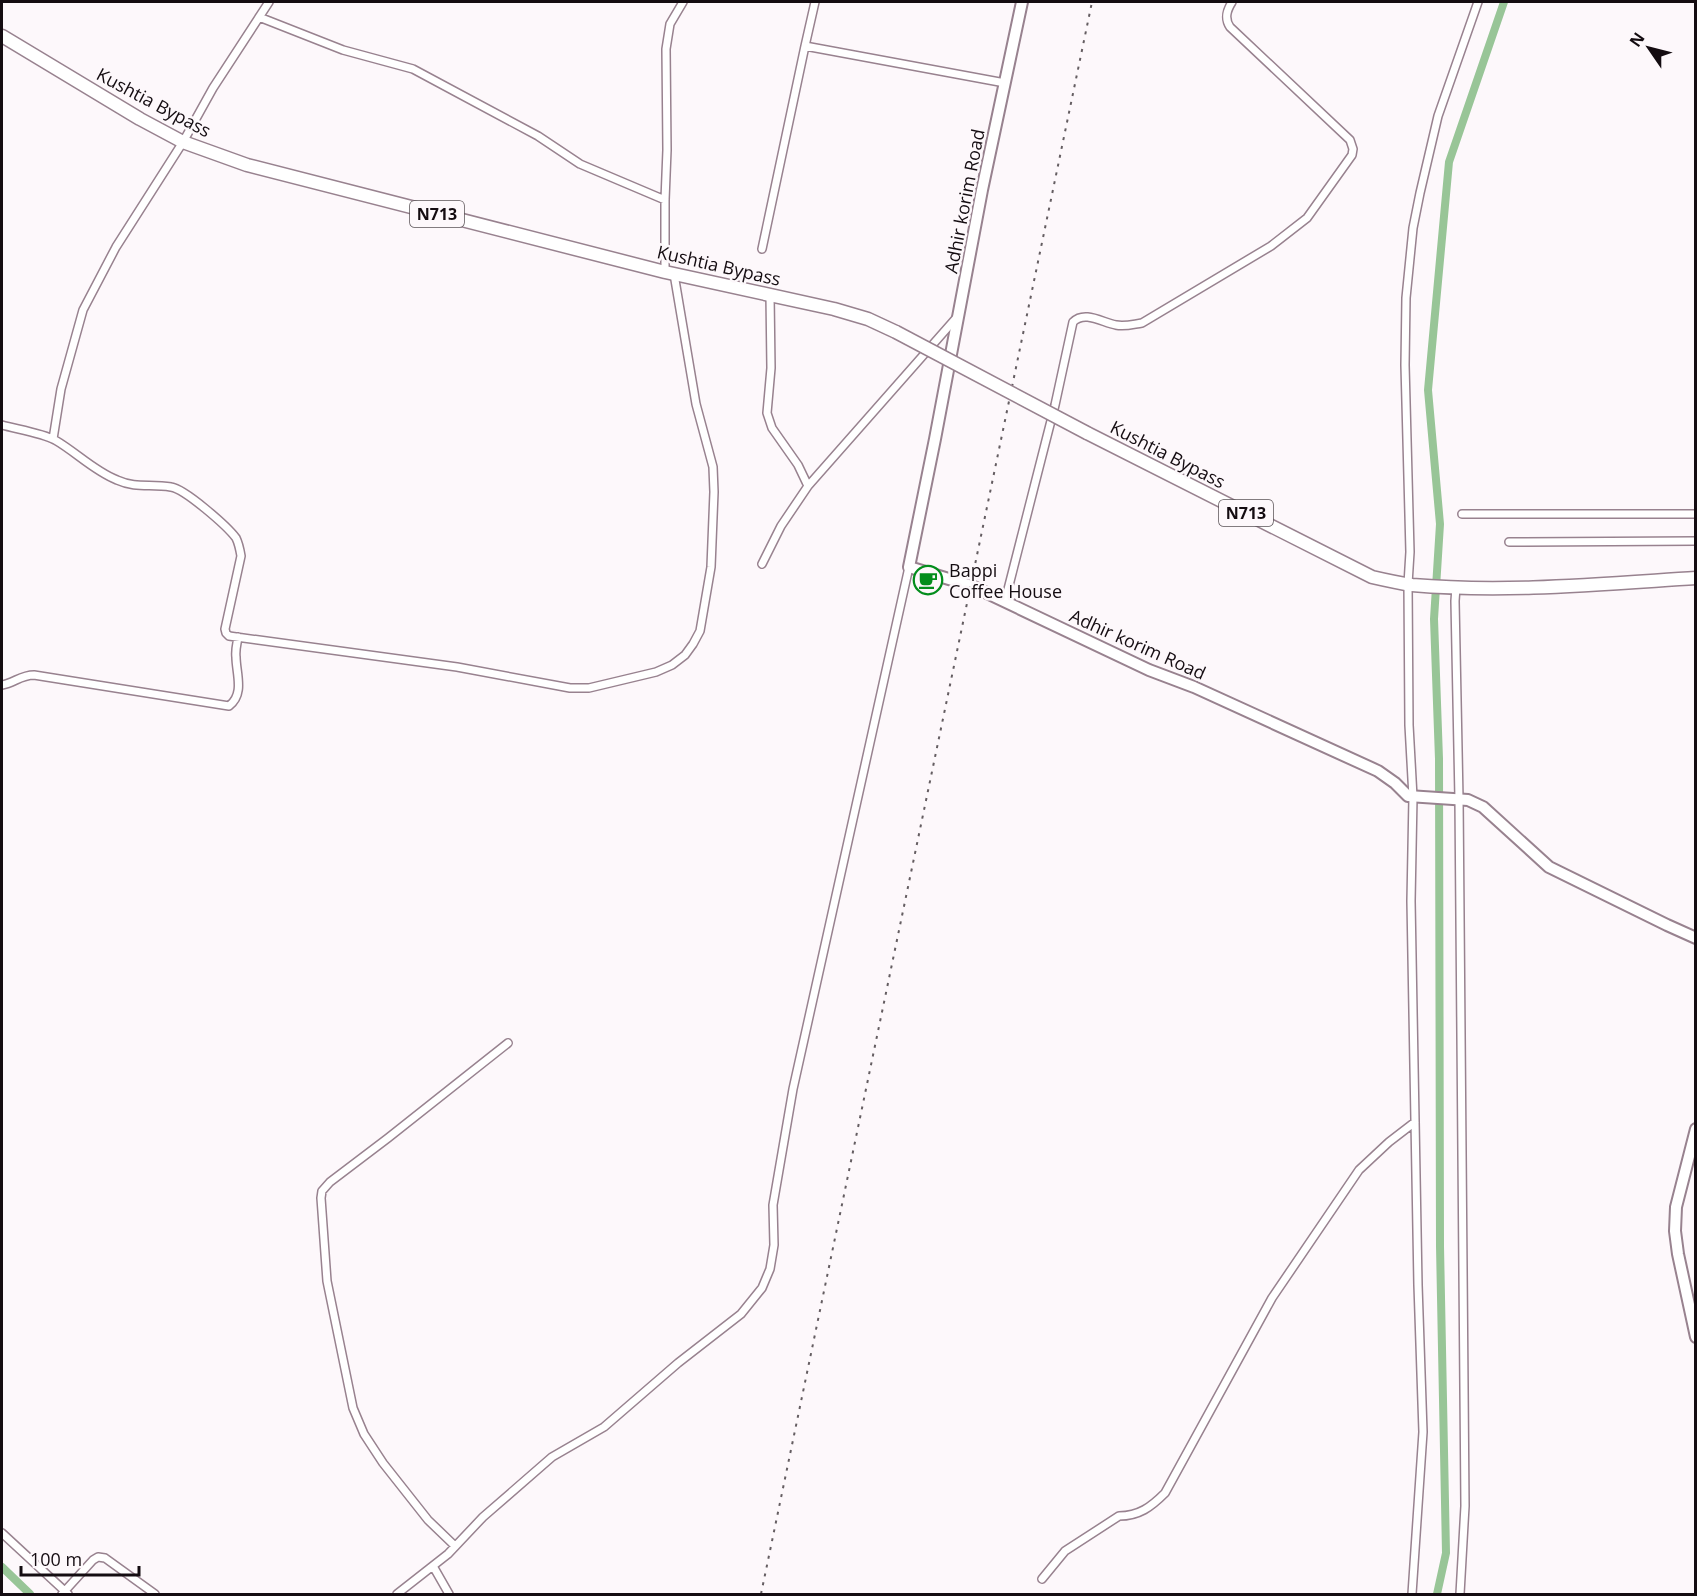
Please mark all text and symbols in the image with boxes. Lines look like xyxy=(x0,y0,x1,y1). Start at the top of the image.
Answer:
north arrow xyxy=(1619,18,1679,78)
text: N xyxy=(1624,28,1649,51)
street label: Kushtia Bypass xyxy=(93,62,215,142)
street label: Adhir korim Road xyxy=(938,127,990,275)
road number: N713 xyxy=(410,201,464,227)
street label: Kushtia Bypass xyxy=(655,239,783,291)
street label: Kushtia Bypass xyxy=(1106,415,1230,493)
road number: N713 xyxy=(1219,500,1273,526)
place label: Bappi Coffee House xyxy=(949,558,1062,603)
cafe icon: Bappi Coffee House xyxy=(912,564,944,596)
street label: Adhir korim Road xyxy=(1066,603,1210,685)
scale bar xyxy=(21,1539,140,1577)
text: 100 m xyxy=(30,1547,82,1571)

